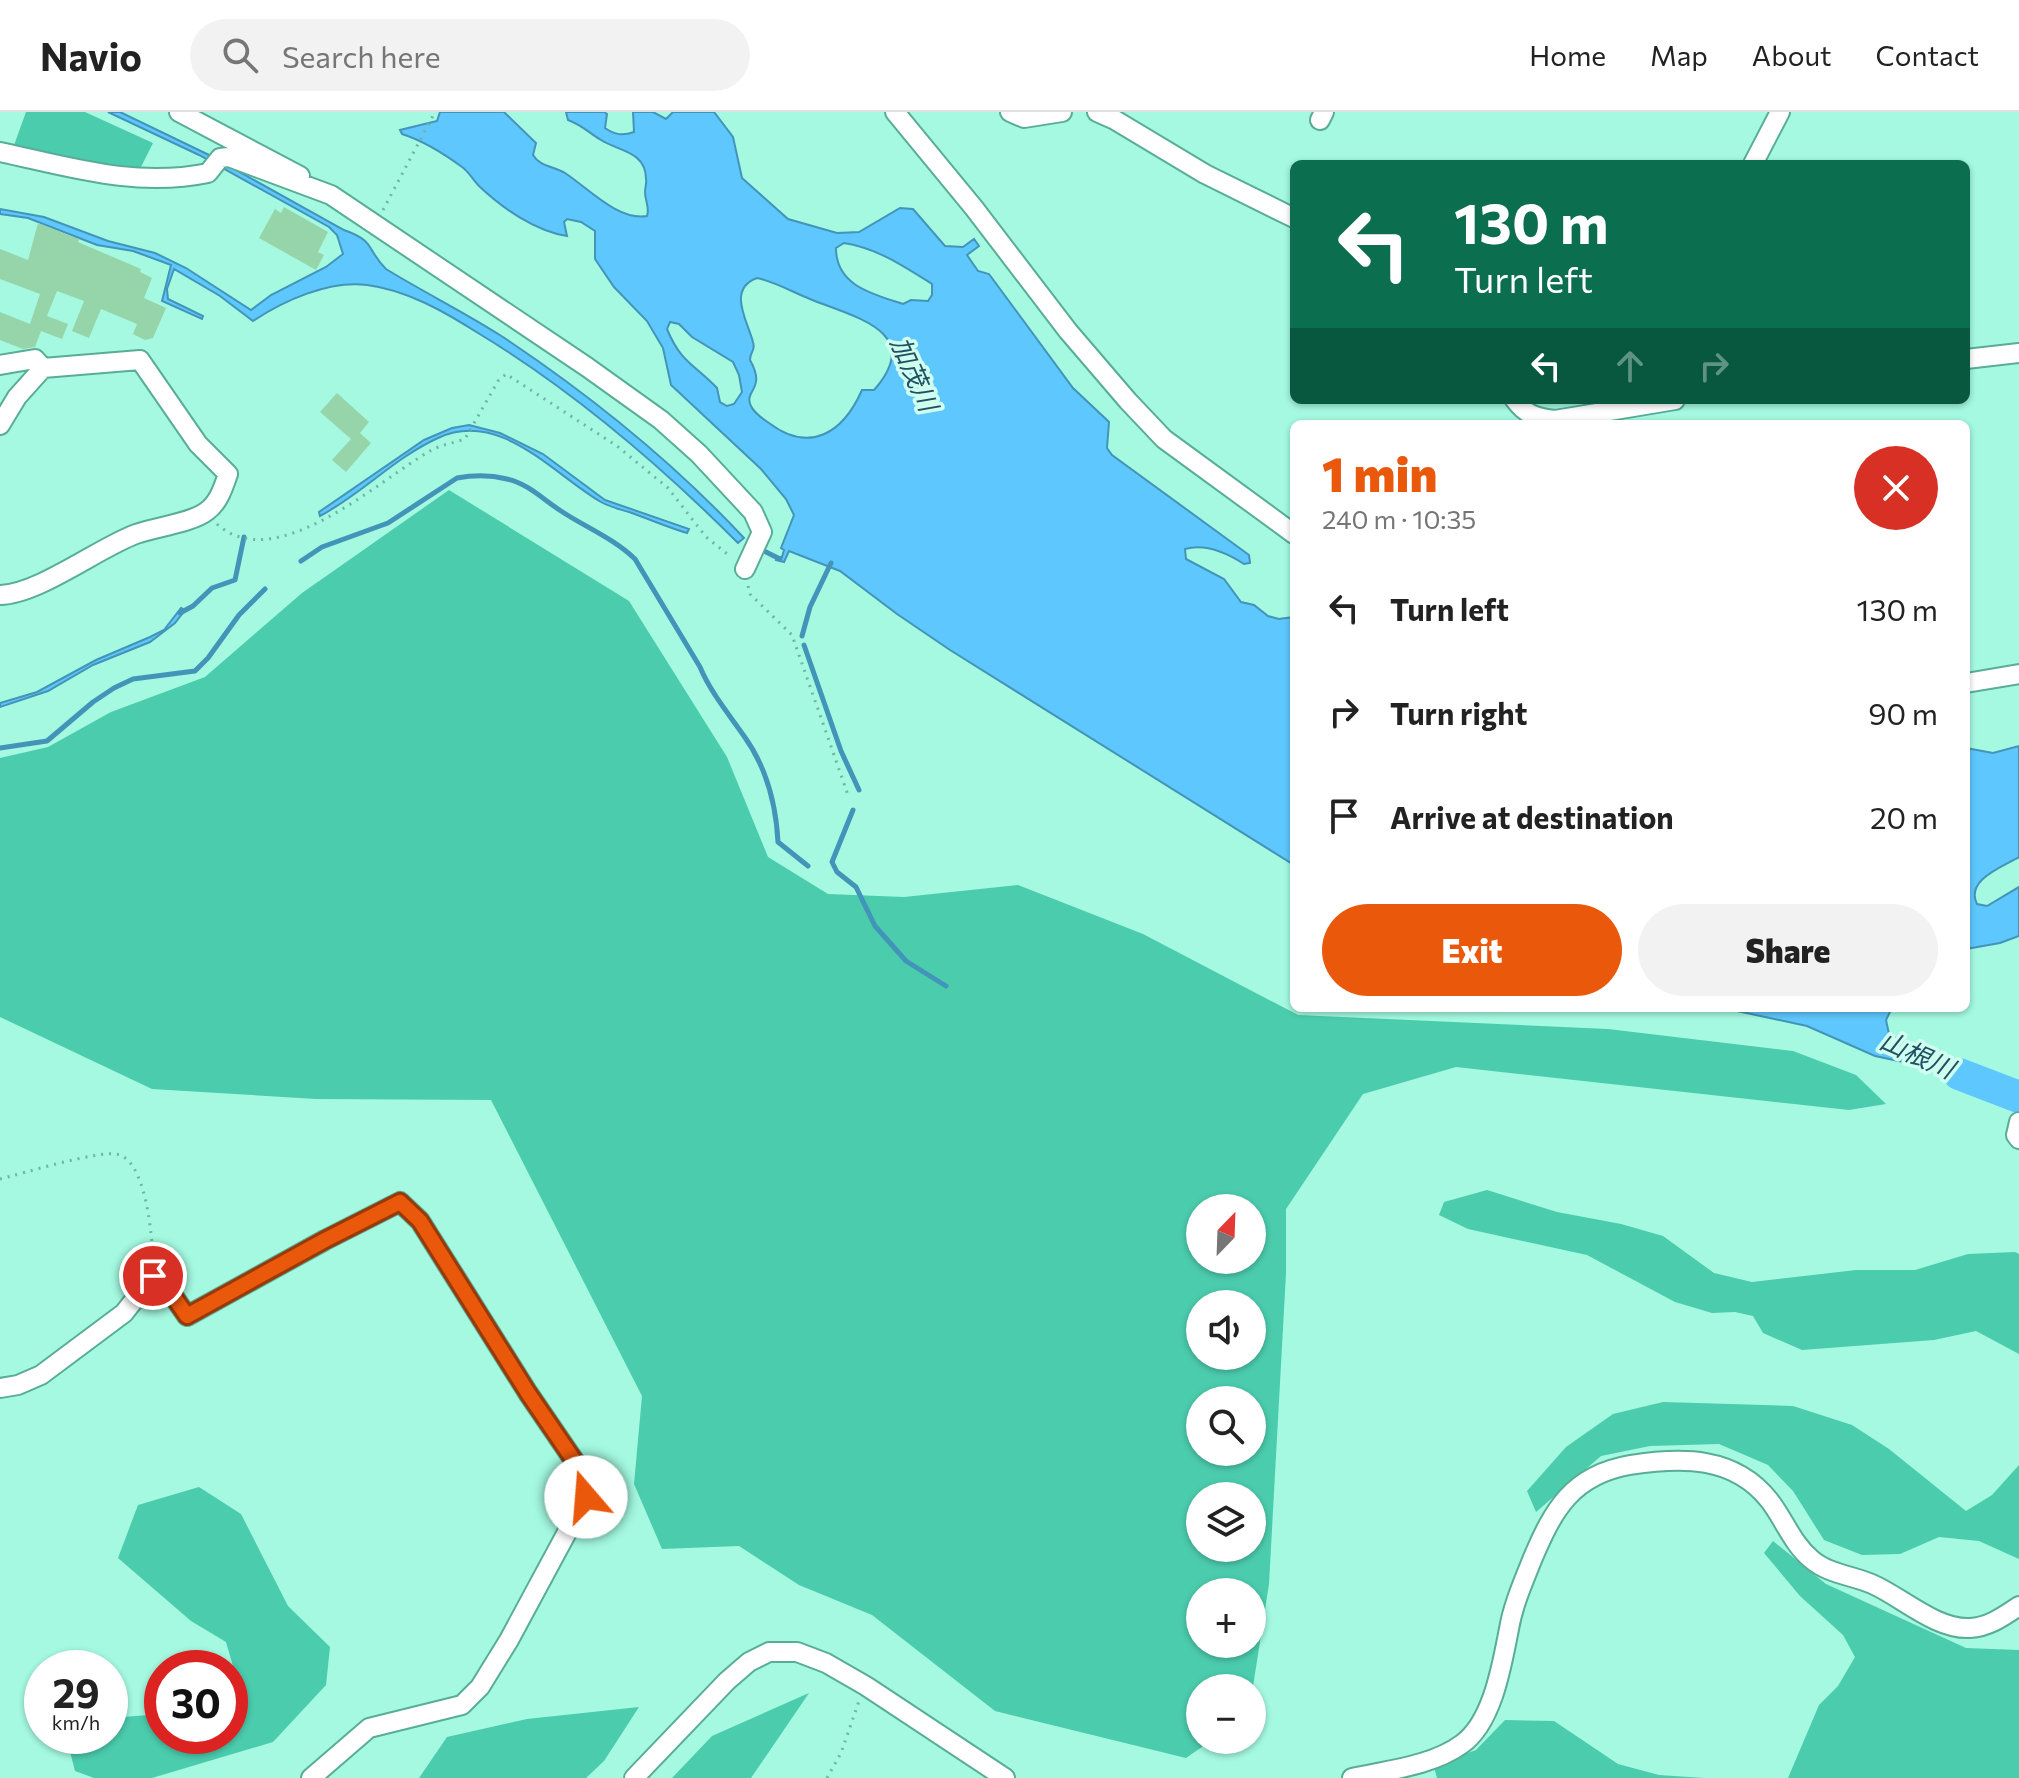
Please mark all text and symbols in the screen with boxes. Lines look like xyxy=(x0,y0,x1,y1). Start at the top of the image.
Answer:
search box xyxy=(190,19,750,91)
text: Navio xyxy=(40,32,142,79)
icon: search xyxy=(218,33,262,77)
text: Search here xyxy=(282,37,441,74)
text: Home xyxy=(1529,38,1606,72)
text: Map xyxy=(1650,38,1708,72)
text: About xyxy=(1752,38,1832,72)
text: Contact xyxy=(1876,38,1979,72)
text: 130 m xyxy=(1454,187,1609,256)
icon: left xyxy=(1322,192,1426,296)
text: Turn left xyxy=(1454,256,1593,300)
water label: 加茂川 xyxy=(885,331,947,418)
icon: left xyxy=(1524,344,1568,388)
icon: ahead xyxy=(1608,344,1652,388)
icon: right xyxy=(1692,344,1736,388)
text: 1 min xyxy=(1322,443,1437,502)
button: close xyxy=(1854,446,1938,530)
text: 240 m · 10:35 xyxy=(1322,503,1476,534)
icon: left xyxy=(1322,586,1366,630)
text: Turn left xyxy=(1390,590,1509,627)
text: 130 m xyxy=(1857,590,1938,627)
icon: right xyxy=(1322,690,1366,734)
text: Turn right xyxy=(1390,694,1527,731)
text: 90 m xyxy=(1868,694,1938,731)
icon: arrive xyxy=(1322,794,1366,838)
text: Arrive at destination xyxy=(1390,798,1674,835)
text: 20 m xyxy=(1870,798,1938,835)
button: Exit xyxy=(1322,904,1622,996)
button: Share xyxy=(1638,904,1938,996)
water label: 山根川 xyxy=(1876,1024,1962,1085)
north arrow xyxy=(1186,1194,1266,1274)
map controls xyxy=(1186,1194,1266,1754)
pin xyxy=(119,1242,187,1310)
icon: arrive xyxy=(131,1254,175,1298)
button: sound xyxy=(1186,1290,1266,1370)
button: search xyxy=(1186,1386,1266,1466)
position arrow xyxy=(544,1455,628,1539)
button: layers xyxy=(1186,1482,1266,1562)
button: + xyxy=(1186,1578,1266,1658)
speed limit sign: 30 xyxy=(144,1650,248,1754)
text: 29 xyxy=(52,1667,100,1716)
button: − xyxy=(1186,1674,1266,1754)
text: km/h xyxy=(52,1710,100,1734)

